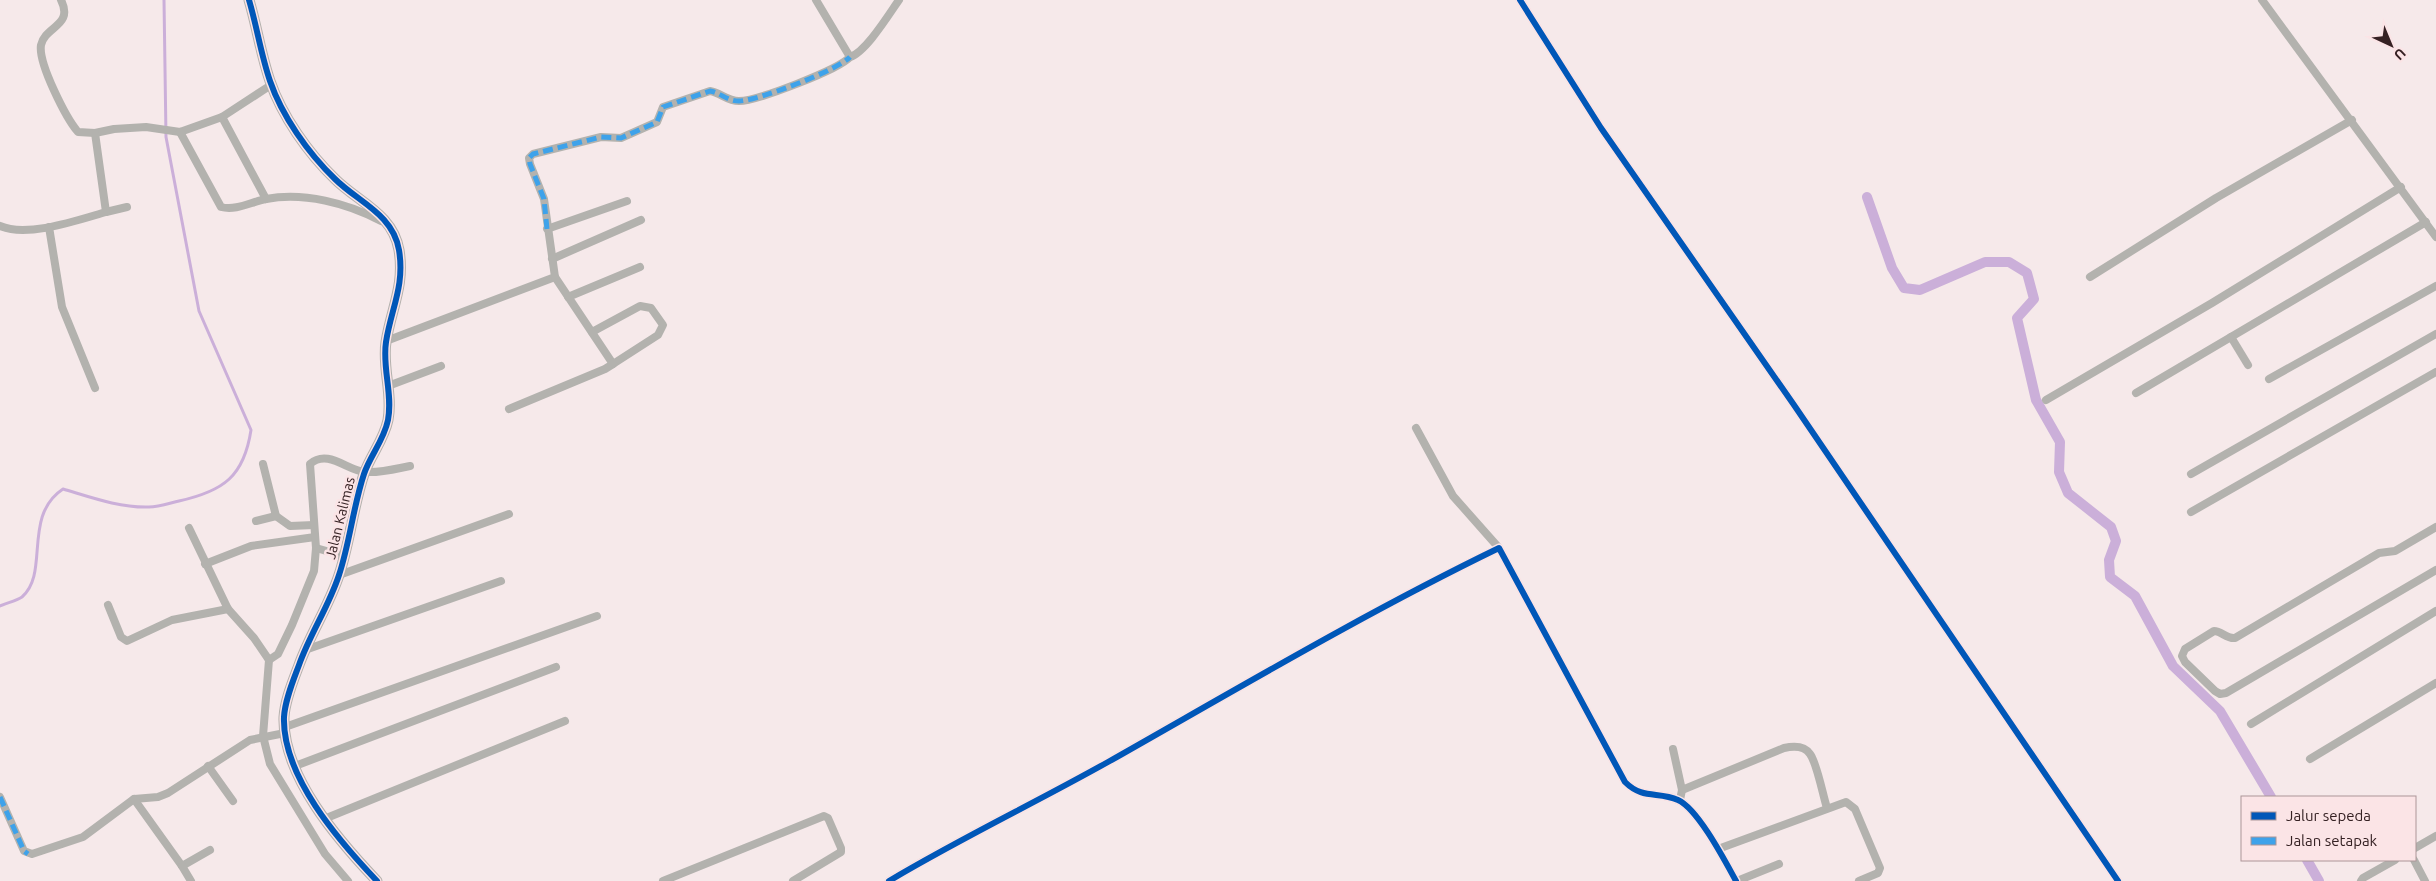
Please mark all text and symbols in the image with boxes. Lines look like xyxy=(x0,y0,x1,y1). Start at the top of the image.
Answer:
north arrow xyxy=(2366,20,2416,70)
text: U xyxy=(2391,45,2409,64)
street label: Jalan Kalimas xyxy=(322,475,358,561)
legend xyxy=(2241,796,2416,861)
text: Jalur sepeda xyxy=(2286,807,2371,824)
text: Jalan setapak xyxy=(2286,832,2378,849)

